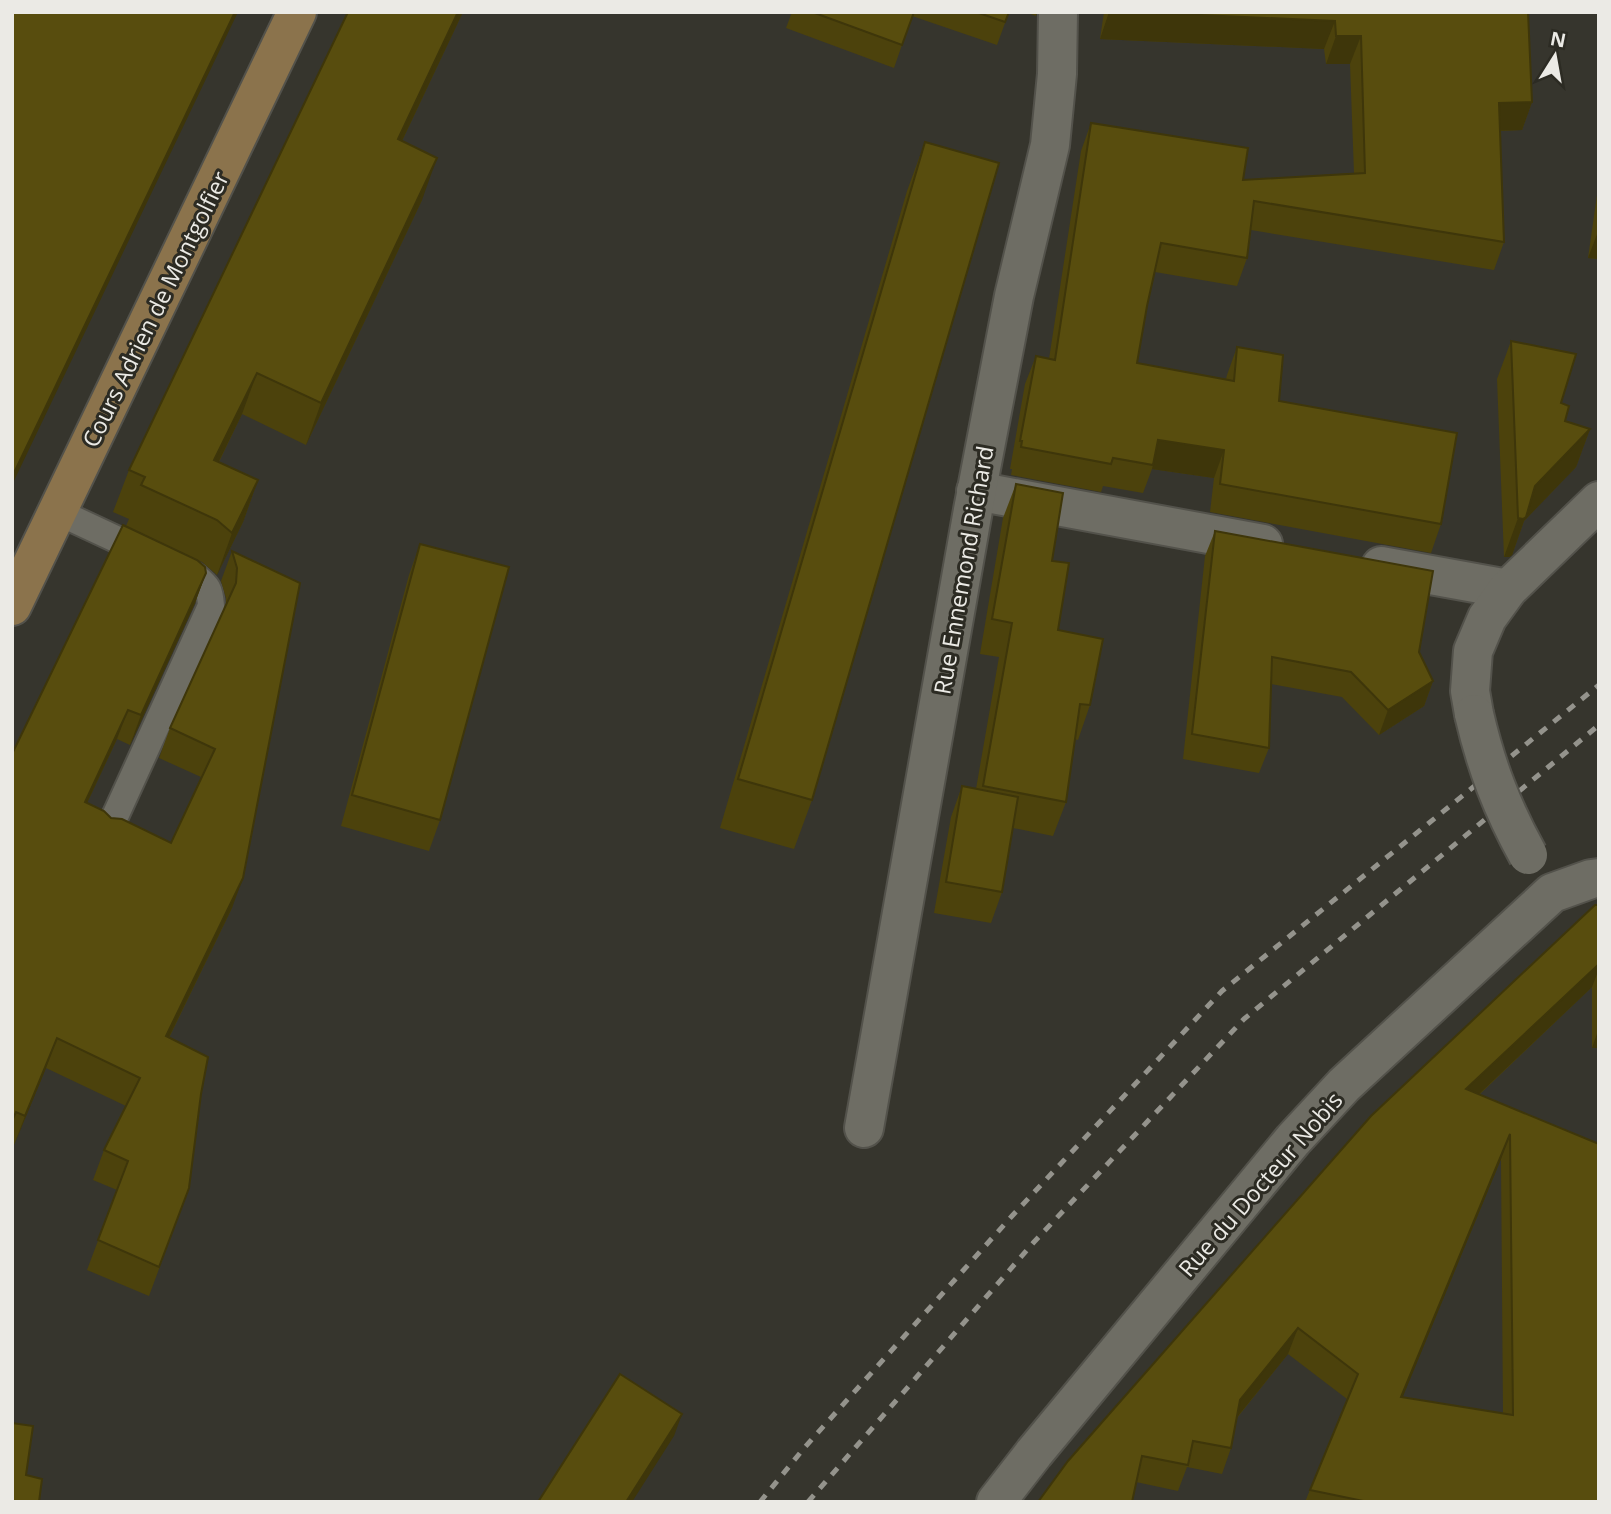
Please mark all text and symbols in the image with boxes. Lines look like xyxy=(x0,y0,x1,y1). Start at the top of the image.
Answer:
north arrow xyxy=(1520,21,1590,91)
text: N xyxy=(1548,25,1568,54)
street label: Cours Adrien de Montgolfier xyxy=(74,165,236,452)
street label: Rue Ennemond Richard xyxy=(925,443,1001,697)
street label: Rue du Docteur Nobis xyxy=(1171,1085,1349,1283)

